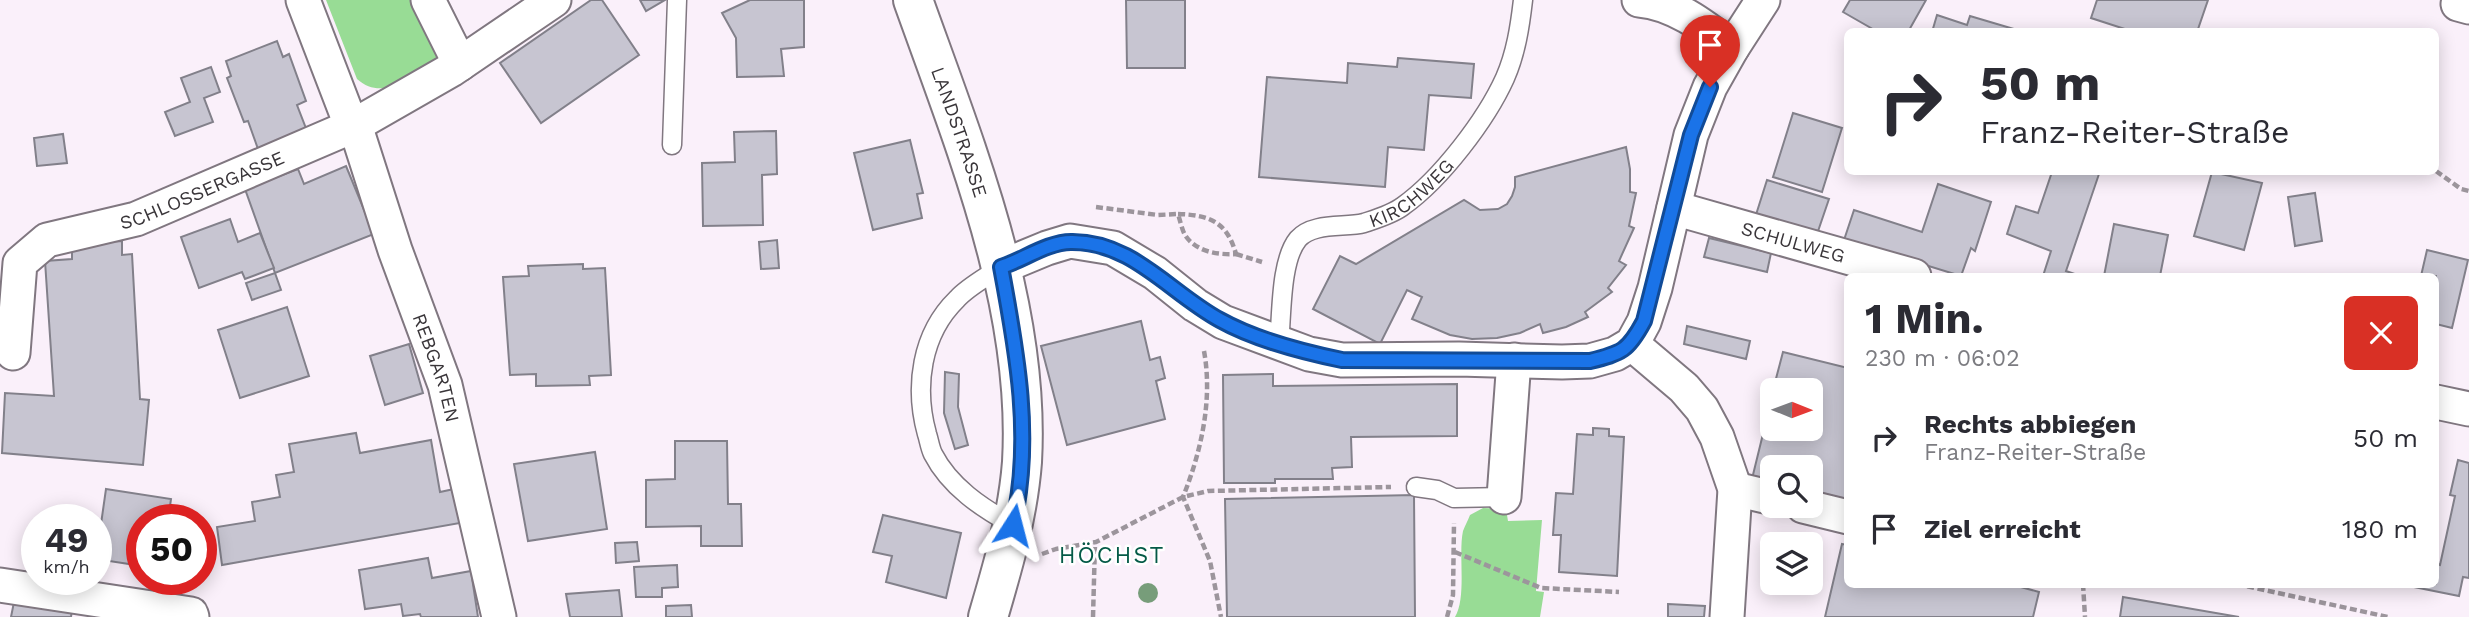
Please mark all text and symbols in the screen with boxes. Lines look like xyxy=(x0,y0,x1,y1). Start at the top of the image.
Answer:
pin xyxy=(1680,15,1740,87)
icon: arrive xyxy=(1691,26,1729,64)
text: 50 m xyxy=(1980,54,2100,112)
icon: right xyxy=(1865,56,1956,147)
street label: LANDSTRASSE xyxy=(926,64,992,200)
text: Franz-Reiter-Straße xyxy=(1980,113,2289,151)
street label: SCHLOSSERGASSE xyxy=(118,146,288,234)
street label: KIRCHWEG xyxy=(1366,154,1459,233)
street label: SCHULWEG xyxy=(1739,217,1848,268)
text: 1 Min. xyxy=(1865,294,1984,343)
button: close xyxy=(2344,296,2418,370)
street label: REBGARTEN xyxy=(407,310,464,424)
text: 230 m · 06:02 xyxy=(1865,345,2020,372)
north arrow xyxy=(1760,378,1824,441)
map controls xyxy=(1760,378,1823,595)
text: Rechts abbiegen xyxy=(1924,409,2136,439)
icon: right xyxy=(1865,419,1903,457)
text: 50 m xyxy=(2353,423,2418,453)
text: Franz-Reiter-Straße xyxy=(1924,439,2146,466)
button: search xyxy=(1760,455,1823,518)
position arrow xyxy=(976,488,1050,562)
speed limit sign: 50 xyxy=(126,504,217,595)
icon: arrive xyxy=(1865,510,1903,548)
text: Ziel erreicht xyxy=(1924,514,2081,544)
text: 180 m xyxy=(2342,514,2418,544)
text: 49 xyxy=(44,519,89,561)
button: layers xyxy=(1760,532,1823,595)
district label: HÖCHST xyxy=(1059,542,1165,569)
text: km/h xyxy=(43,556,90,577)

